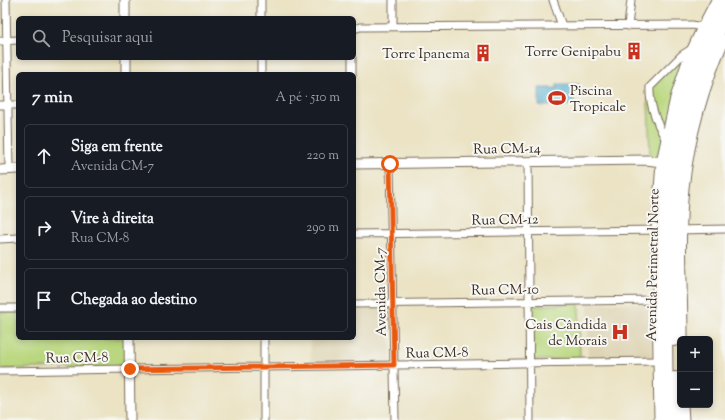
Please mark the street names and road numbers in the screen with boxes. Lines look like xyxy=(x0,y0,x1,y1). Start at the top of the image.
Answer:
street label: Rua CM-14 xyxy=(473,139,541,161)
street label: Avenida Perimetral Norte xyxy=(643,188,665,342)
street label: Rua CM-12 xyxy=(471,210,539,232)
street label: Avenida CM-7 xyxy=(371,247,393,337)
street label: Rua CM-10 xyxy=(471,280,539,302)
street label: Rua CM-8 xyxy=(405,343,469,365)
street label: Rua CM-8 xyxy=(45,348,109,370)

